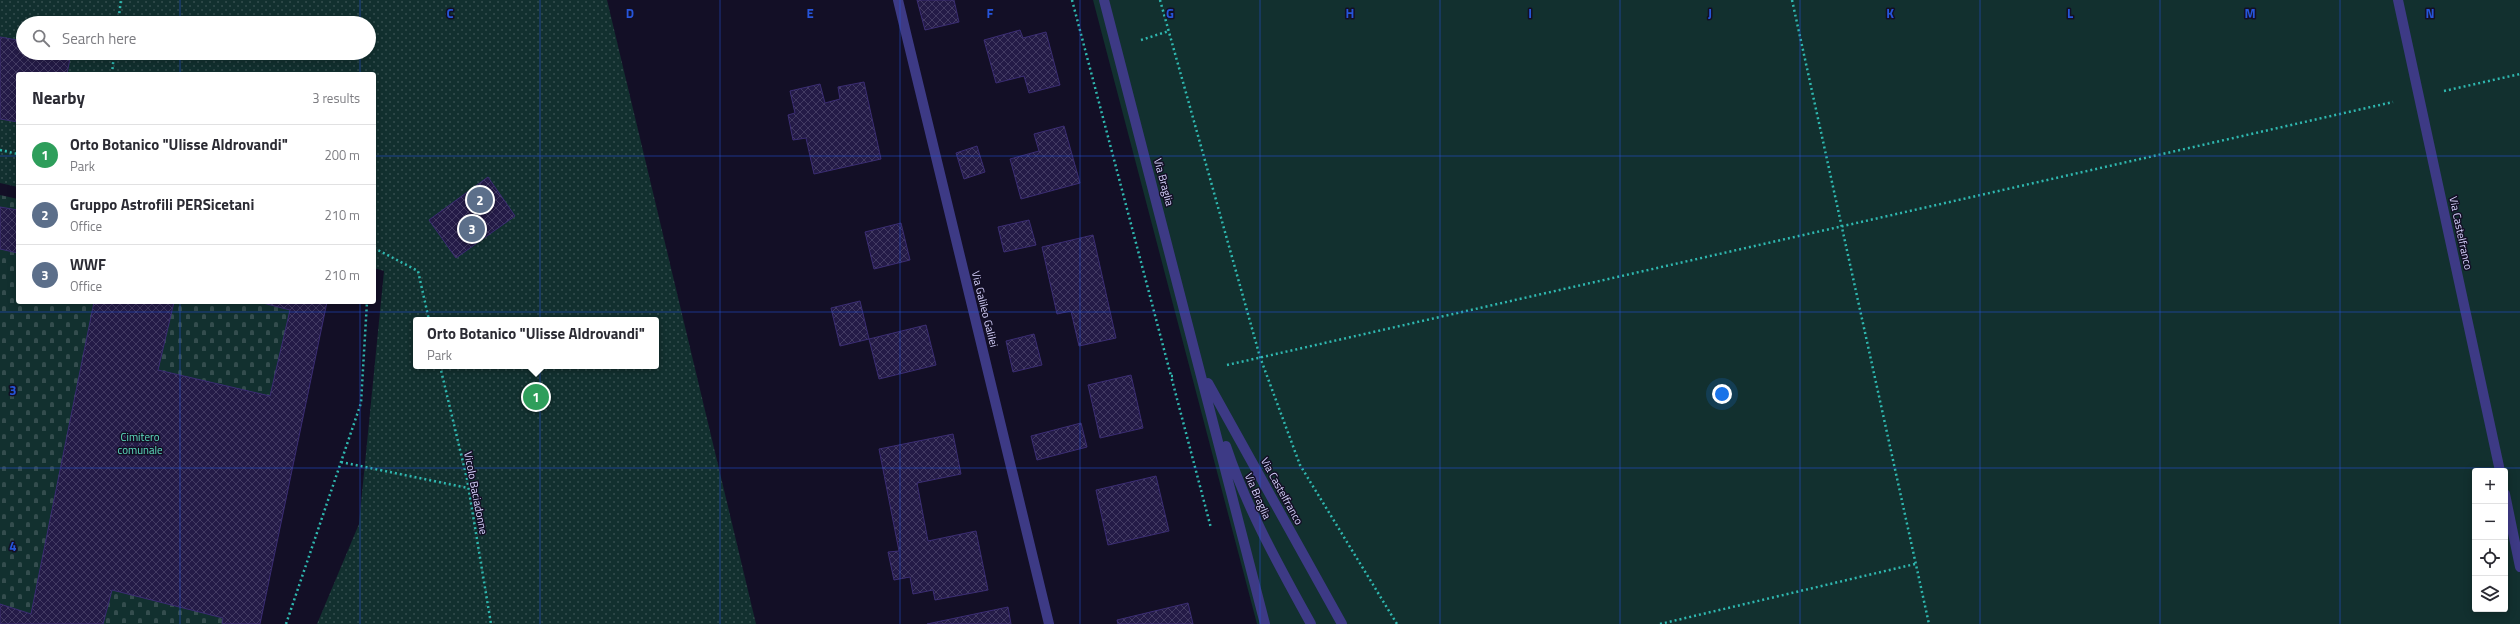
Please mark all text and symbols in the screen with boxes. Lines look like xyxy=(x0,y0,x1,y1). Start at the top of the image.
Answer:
text: C xyxy=(446,3,454,23)
text: D xyxy=(626,3,634,23)
text: E xyxy=(806,3,814,23)
text: F xyxy=(987,3,994,23)
text: G xyxy=(1166,3,1174,23)
text: H xyxy=(1346,3,1354,23)
text: I xyxy=(1528,3,1532,23)
text: J xyxy=(1708,3,1712,23)
text: K xyxy=(1886,3,1894,23)
text: L xyxy=(2067,3,2073,23)
text: M xyxy=(2244,3,2256,23)
text: N xyxy=(2425,3,2435,23)
search box xyxy=(16,16,376,60)
icon: search xyxy=(30,27,52,49)
text: Search here xyxy=(62,27,136,50)
text: Nearby xyxy=(32,85,85,111)
text: 3 results xyxy=(312,88,360,108)
text: Orto Botanico "Ulisse Aldrovandi" xyxy=(70,133,288,156)
text: 1 xyxy=(41,145,49,165)
text: 200 m xyxy=(324,145,360,165)
text: Park xyxy=(70,156,95,176)
street label: Via Braglia xyxy=(1150,156,1178,208)
pin: 2 xyxy=(467,185,493,215)
text: Gruppo Astrofili PERSicetani xyxy=(70,193,254,216)
street label: Via Castelfranco xyxy=(2445,195,2477,271)
text: 2 xyxy=(41,205,49,225)
text: 210 m xyxy=(324,205,360,225)
pin: 3 xyxy=(459,214,485,244)
text: Office xyxy=(70,216,102,236)
text: WWF xyxy=(70,253,106,276)
text: 3 xyxy=(41,265,49,285)
text: 210 m xyxy=(324,265,360,285)
street label: Via Galileo Galilei xyxy=(968,269,1002,349)
text: Office xyxy=(70,276,102,296)
popup xyxy=(413,317,659,369)
text: Orto Botanico "Ulisse Aldrovandi" xyxy=(427,322,645,345)
text: Park xyxy=(427,345,452,365)
text: 3 xyxy=(9,380,17,400)
pin: 1 xyxy=(523,382,549,412)
your location xyxy=(1712,384,1732,404)
park label: Cimitero comunale xyxy=(117,429,163,458)
street label: Vicolo Baciadonne xyxy=(460,450,492,536)
street label: Via Castelfranco xyxy=(1257,454,1307,528)
map controls xyxy=(2472,468,2508,612)
button: + xyxy=(2472,468,2508,504)
street label: Via Braglia xyxy=(1241,470,1275,522)
button: − xyxy=(2472,504,2508,540)
text: 4 xyxy=(9,536,17,556)
button: locate xyxy=(2472,540,2508,576)
button: layers xyxy=(2472,576,2508,612)

